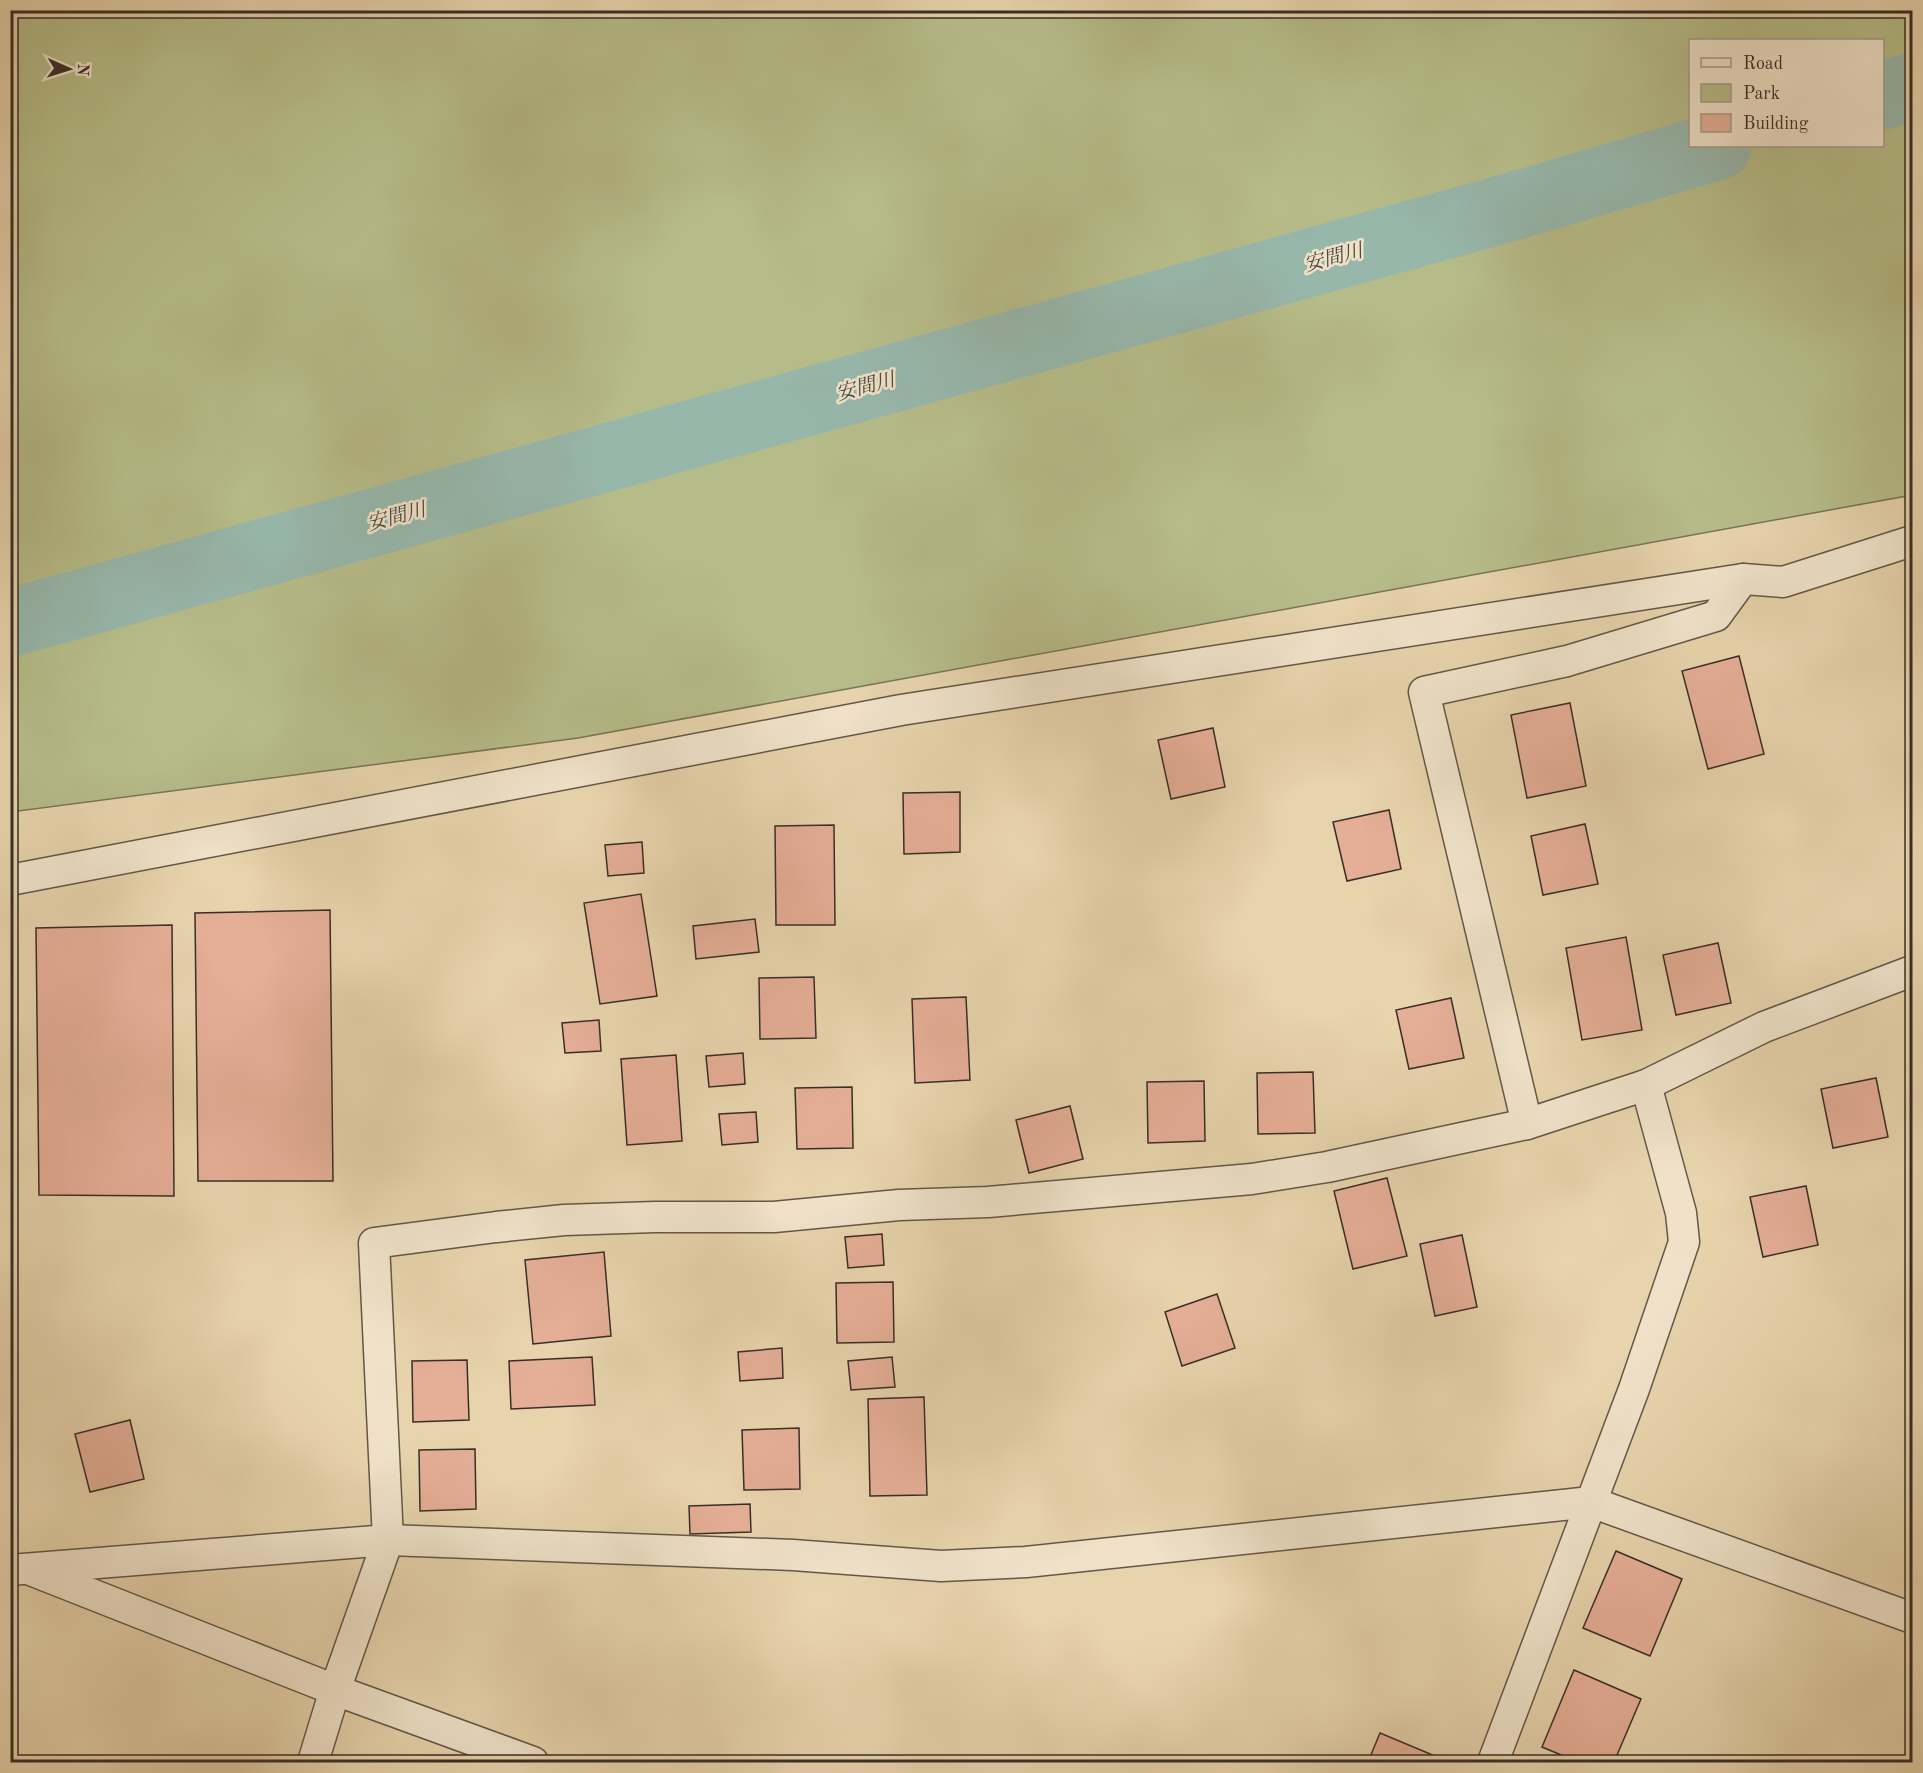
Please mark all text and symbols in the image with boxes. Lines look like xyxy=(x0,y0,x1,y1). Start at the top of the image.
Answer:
north arrow xyxy=(39,39,99,99)
legend xyxy=(1689,39,1884,147)
text: Road xyxy=(1743,55,1783,73)
text: N xyxy=(74,63,90,77)
text: Park xyxy=(1743,85,1780,103)
text: Building xyxy=(1743,115,1809,133)
water label: 安間川 xyxy=(1301,239,1367,276)
water label: 安間川 xyxy=(833,368,899,405)
water label: 安間川 xyxy=(364,498,430,535)

